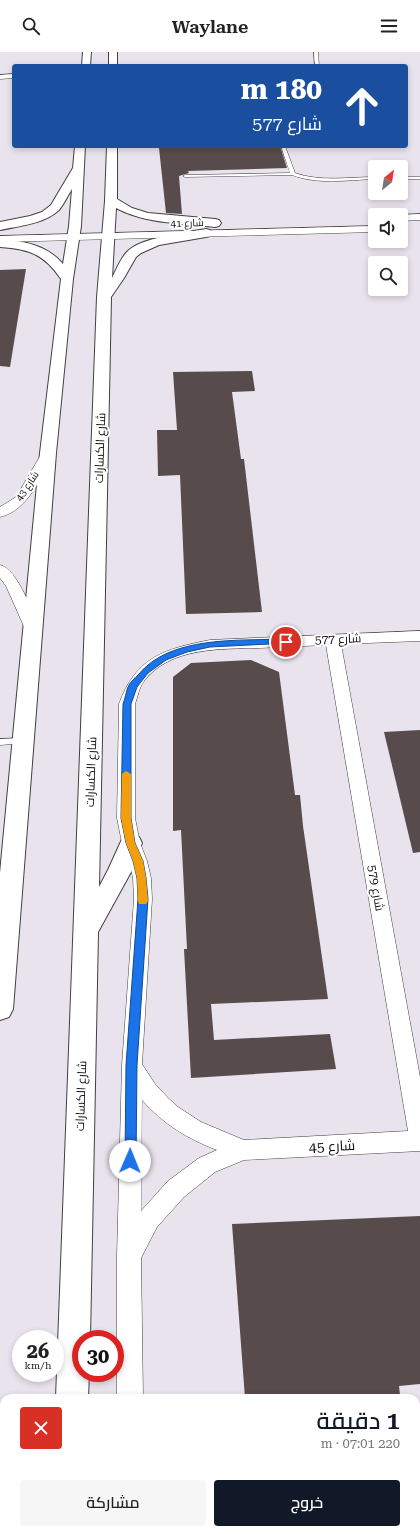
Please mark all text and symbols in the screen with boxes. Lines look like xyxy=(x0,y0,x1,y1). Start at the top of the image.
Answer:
icon: search xyxy=(20,15,42,37)
icon: menu xyxy=(378,15,400,37)
text: Waylane xyxy=(172,16,248,37)
text: 180 m xyxy=(241,73,322,106)
icon: ahead xyxy=(336,80,388,132)
text: شارع 577 xyxy=(252,113,322,134)
north arrow xyxy=(368,160,408,200)
map controls xyxy=(368,160,408,296)
button: sound xyxy=(368,208,408,248)
street label: شارع 41 xyxy=(170,217,204,230)
button: search xyxy=(368,256,408,296)
street label: شارع الكسارات xyxy=(92,412,109,483)
street label: شارع 43 xyxy=(13,469,42,503)
pin xyxy=(269,625,303,659)
icon: arrive xyxy=(275,631,297,653)
street label: شارع 577 xyxy=(315,631,362,648)
street label: شارع الكسارات xyxy=(83,736,100,807)
street label: شارع 579 xyxy=(364,864,387,912)
street label: شارع الكسارات xyxy=(73,1060,90,1131)
street label: شارع 45 xyxy=(308,1137,356,1156)
position arrow xyxy=(109,1140,151,1182)
speed limit sign: 30 xyxy=(72,1330,124,1382)
text: 26 xyxy=(27,1339,49,1363)
text: km/h xyxy=(25,1360,51,1371)
button: close xyxy=(20,1407,62,1449)
text: 1 دقيقة xyxy=(317,1407,400,1435)
text: 220 m · 07:01 xyxy=(321,1436,400,1451)
button: مشاركة xyxy=(20,1480,206,1526)
button: خروج xyxy=(214,1480,400,1526)

